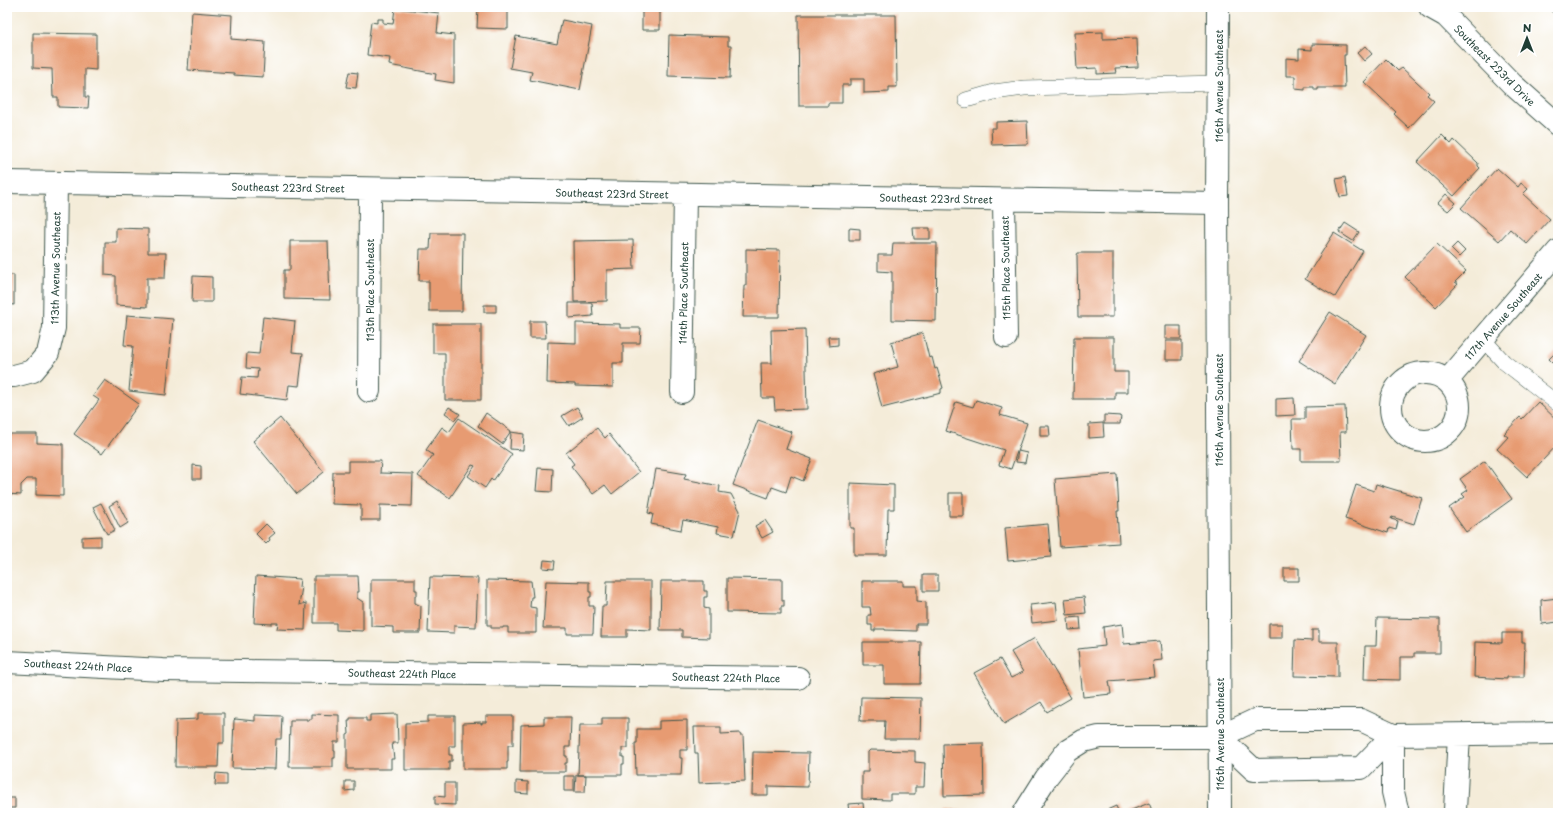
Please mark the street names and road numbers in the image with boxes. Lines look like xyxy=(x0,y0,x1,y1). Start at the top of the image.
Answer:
street label: Southeast 223rd Drive xyxy=(1451,21,1539,109)
street label: 116th Avenue Southeast xyxy=(1211,30,1226,142)
street label: Southeast 223rd Street xyxy=(231,179,345,195)
street label: Southeast 223rd Street xyxy=(555,185,669,201)
street label: Southeast 223rd Street xyxy=(879,190,993,206)
street label: 113th Avenue Southeast xyxy=(47,212,63,324)
street label: 115th Place Southeast xyxy=(997,216,1013,320)
street label: 113th Place Southeast xyxy=(362,238,377,342)
street label: 114th Place Southeast xyxy=(675,242,691,344)
street label: 117th Avenue Southeast xyxy=(1461,269,1545,363)
street label: 116th Avenue Southeast xyxy=(1211,354,1226,466)
street label: Southeast 224th Place xyxy=(23,655,133,675)
street label: Southeast 224th Place xyxy=(348,665,456,681)
street label: Southeast 224th Place xyxy=(672,669,780,685)
street label: 116th Avenue Southeast xyxy=(1212,678,1227,790)

